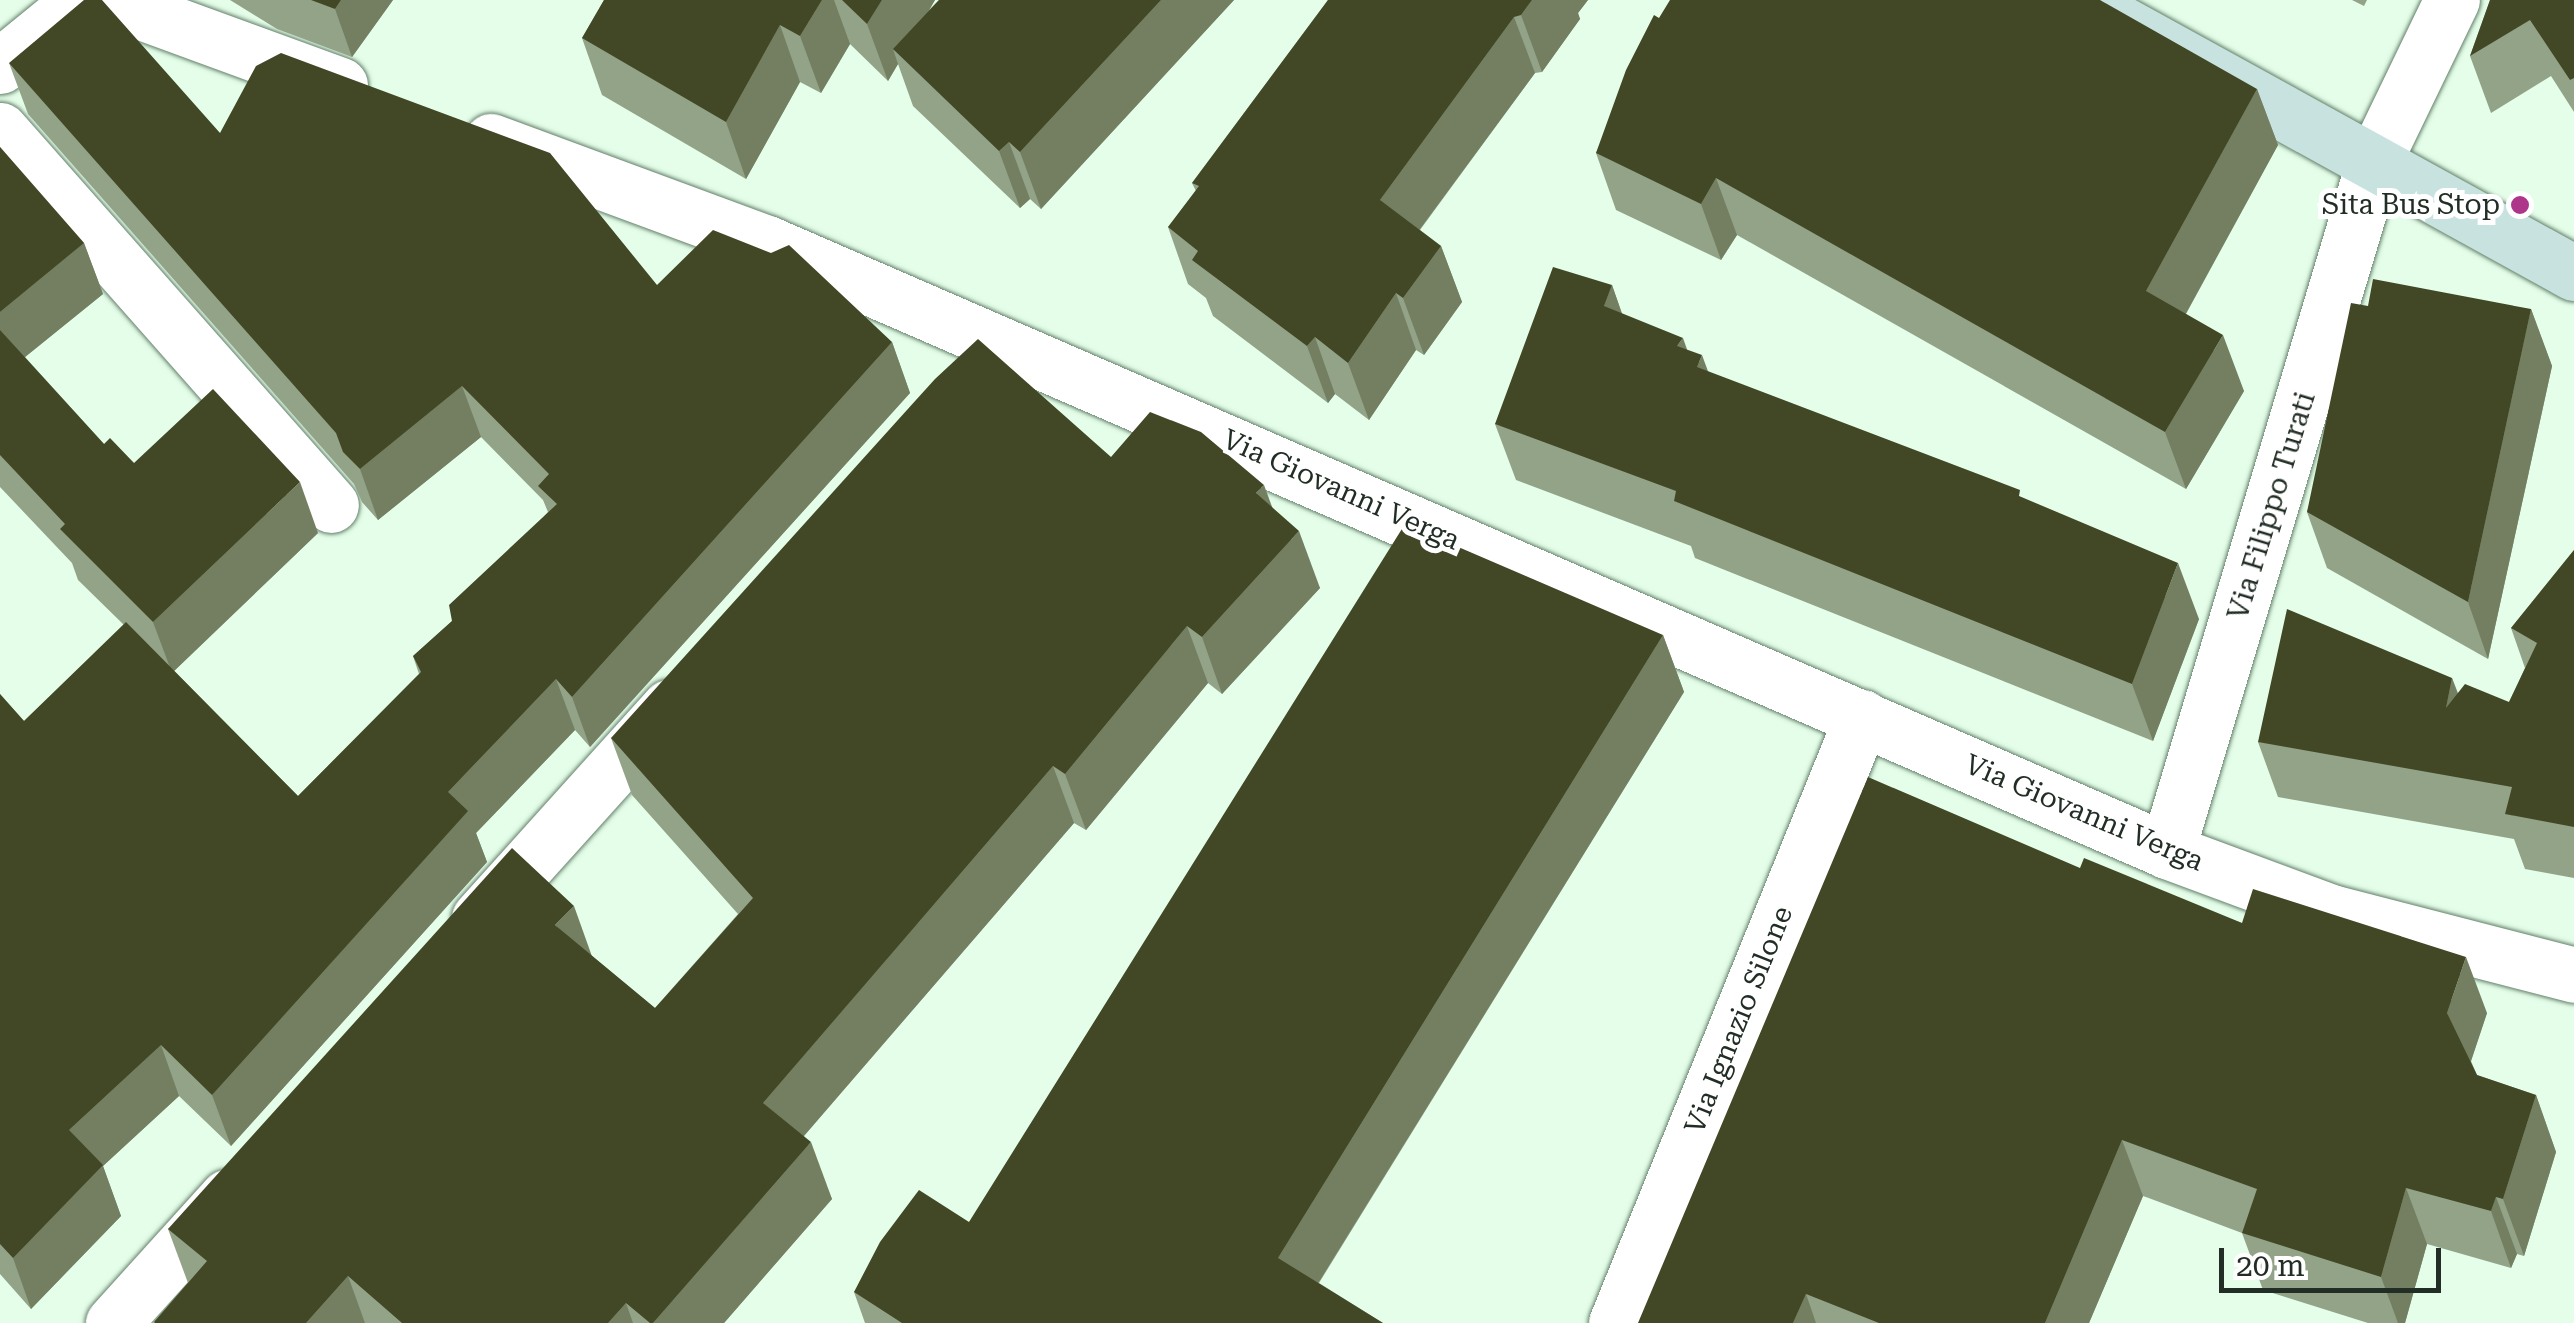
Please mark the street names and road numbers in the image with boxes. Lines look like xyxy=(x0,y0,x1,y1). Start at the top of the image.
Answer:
street label: Via Filippo Turati xyxy=(2221,388,2323,624)
street label: Via Giovanni Verga xyxy=(1217,423,1465,557)
street label: Via Giovanni Verga xyxy=(1960,748,2208,878)
street label: Via Ignazio Silone xyxy=(1678,901,1800,1139)

